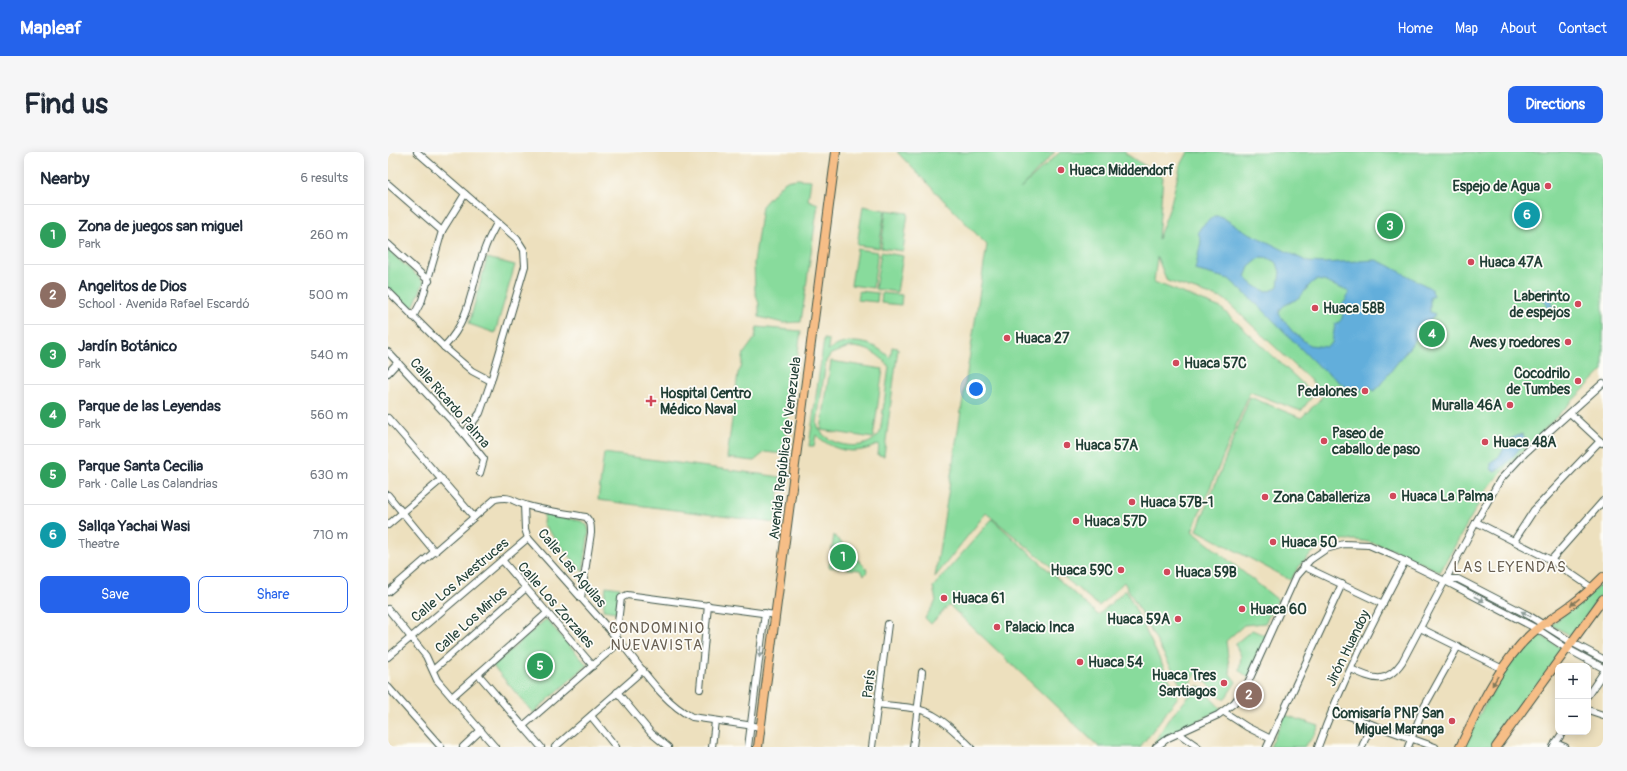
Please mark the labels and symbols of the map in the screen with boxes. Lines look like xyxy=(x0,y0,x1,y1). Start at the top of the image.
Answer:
place label: Huaca Middendorf xyxy=(1069,162,1174,179)
marker: Huaca Middendorf xyxy=(1056,165,1066,175)
place label: Espejo de Agua xyxy=(1453,178,1540,195)
marker: Espejo de Agua xyxy=(1543,181,1553,191)
pin: 6 xyxy=(1514,200,1540,230)
pin: 3 xyxy=(1377,211,1403,241)
place label: Huaca 47A xyxy=(1479,254,1543,271)
marker: Huaca 47A xyxy=(1466,257,1476,267)
place label: Laberinto de espejos xyxy=(1509,288,1571,321)
marker: Laberinto de espejos xyxy=(1573,299,1583,309)
place label: Huaca 58B xyxy=(1323,300,1385,317)
marker: Huaca 58B xyxy=(1310,303,1320,313)
pin: 4 xyxy=(1419,319,1445,349)
place label: Huaca 27 xyxy=(1015,330,1070,347)
marker: Huaca 27 xyxy=(1002,333,1012,343)
place label: Aves y roedores xyxy=(1469,334,1561,351)
marker: Aves y roedores xyxy=(1563,337,1573,347)
street label: Calle Ricardo Palma xyxy=(406,354,494,452)
place label: Huaca 57C xyxy=(1184,355,1247,372)
street label: Avenida República de Venezuela xyxy=(765,356,805,540)
marker: Huaca 57C xyxy=(1171,358,1181,368)
place label: Cocodrilo de Tumbes xyxy=(1507,365,1571,398)
marker: Cocodrilo de Tumbes xyxy=(1573,376,1583,386)
your location xyxy=(966,379,986,399)
place label: Pedalones xyxy=(1297,383,1358,400)
place label: Hospital Centro Médico Naval xyxy=(660,385,752,418)
marker: Pedalones xyxy=(1360,386,1370,396)
marker: Hospital Centro Médico Naval xyxy=(645,395,657,407)
place label: Muralla 46A xyxy=(1432,397,1502,414)
marker: Muralla 46A xyxy=(1505,400,1515,410)
place label: Paseo de caballo de paso xyxy=(1331,425,1421,458)
place label: Huaca 48A xyxy=(1493,434,1556,451)
marker: Paseo de caballo de paso xyxy=(1319,436,1329,446)
place label: Huaca 57A xyxy=(1075,437,1138,454)
marker: Huaca 48A xyxy=(1480,437,1490,447)
marker: Huaca 57A xyxy=(1062,440,1072,450)
place label: Huaca La Palma xyxy=(1401,488,1494,505)
place label: Zona Caballeriza xyxy=(1273,489,1371,506)
marker: Huaca La Palma xyxy=(1388,491,1398,501)
marker: Zona Caballeriza xyxy=(1260,492,1270,502)
place label: Huaca 57B-1 xyxy=(1140,494,1213,511)
marker: Huaca 57B-1 xyxy=(1127,497,1137,507)
place label: Huaca 57D xyxy=(1084,513,1147,530)
marker: Huaca 57D xyxy=(1071,516,1081,526)
street label: Calle Las Águilas xyxy=(534,525,611,611)
street label: Calle Los Avestruces xyxy=(408,534,513,626)
place label: Huaca 50 xyxy=(1281,534,1338,551)
marker: Huaca 50 xyxy=(1268,537,1278,547)
pin: 1 xyxy=(830,542,856,572)
district label: LAS LEYENDAS xyxy=(1453,558,1567,577)
street label: Calle Los Zorzales xyxy=(514,559,598,652)
place label: Huaca 59C xyxy=(1050,562,1113,579)
place label: Huaca 59B xyxy=(1175,564,1237,581)
marker: Huaca 59C xyxy=(1116,565,1126,575)
marker: Huaca 59B xyxy=(1162,567,1172,577)
street label: Calle Los Mirlos xyxy=(431,583,511,657)
place label: Huaca 61 xyxy=(952,590,1005,607)
marker: Huaca 61 xyxy=(939,593,949,603)
one-way arrow xyxy=(1473,596,1484,602)
one-way arrow xyxy=(1569,598,1580,606)
place label: Huaca 60 xyxy=(1250,601,1307,618)
marker: Huaca 60 xyxy=(1237,604,1247,614)
street label: Jirón Huandoy xyxy=(1322,607,1374,689)
place label: Huaca 59A xyxy=(1107,611,1170,628)
one-way arrow xyxy=(1520,611,1532,617)
marker: Huaca 59A xyxy=(1173,614,1183,624)
district label: CONDOMINIO NUEVAVISTA xyxy=(609,619,705,655)
place label: Palacio Inca xyxy=(1005,619,1075,636)
marker: Palacio Inca xyxy=(992,622,1002,632)
one-way arrow xyxy=(757,646,763,658)
pin: 5 xyxy=(527,651,553,681)
place label: Huaca 54 xyxy=(1088,654,1144,671)
marker: Huaca 54 xyxy=(1075,657,1085,667)
place label: Huaca Tres Santiagos xyxy=(1152,667,1217,700)
street label: París xyxy=(859,668,879,699)
one-way arrow xyxy=(1492,675,1499,687)
marker: Huaca Tres Santiagos xyxy=(1219,678,1229,688)
pin: 2 xyxy=(1236,680,1262,710)
place label: Comisaría PNP San Miguel Maranga xyxy=(1332,705,1444,738)
marker: Comisaría PNP San Miguel Maranga xyxy=(1447,716,1457,726)

